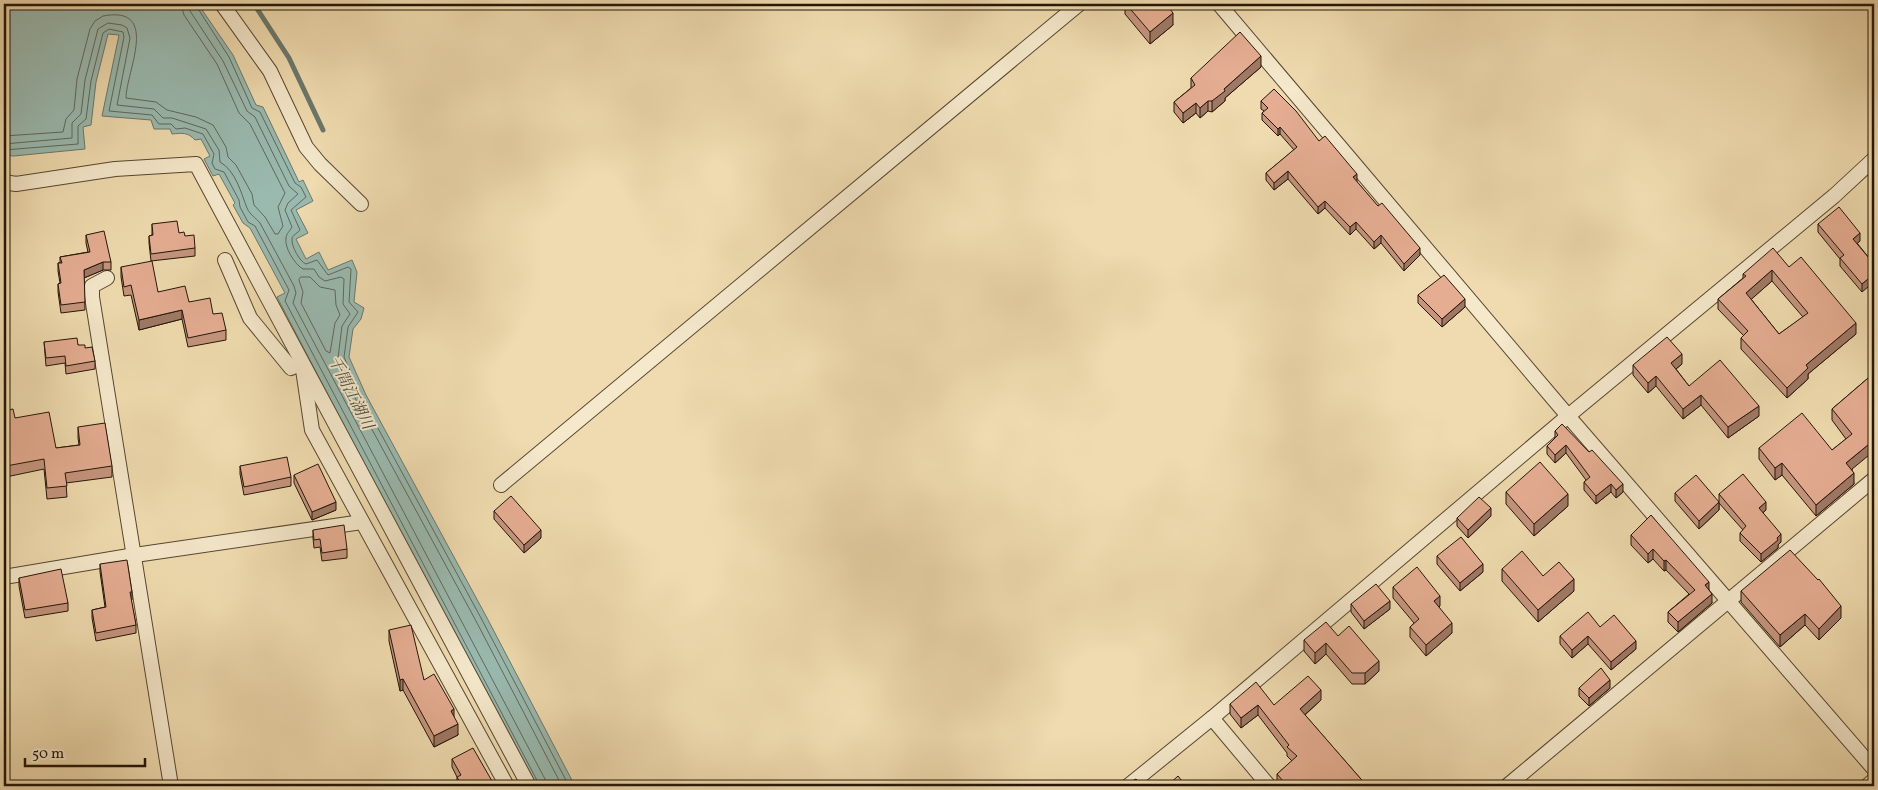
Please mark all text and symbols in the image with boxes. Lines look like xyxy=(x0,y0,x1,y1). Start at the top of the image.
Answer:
water label: 千間江湖川 xyxy=(322,352,379,435)
scale bar xyxy=(25,735,145,767)
text: 50 m xyxy=(32,744,64,765)

